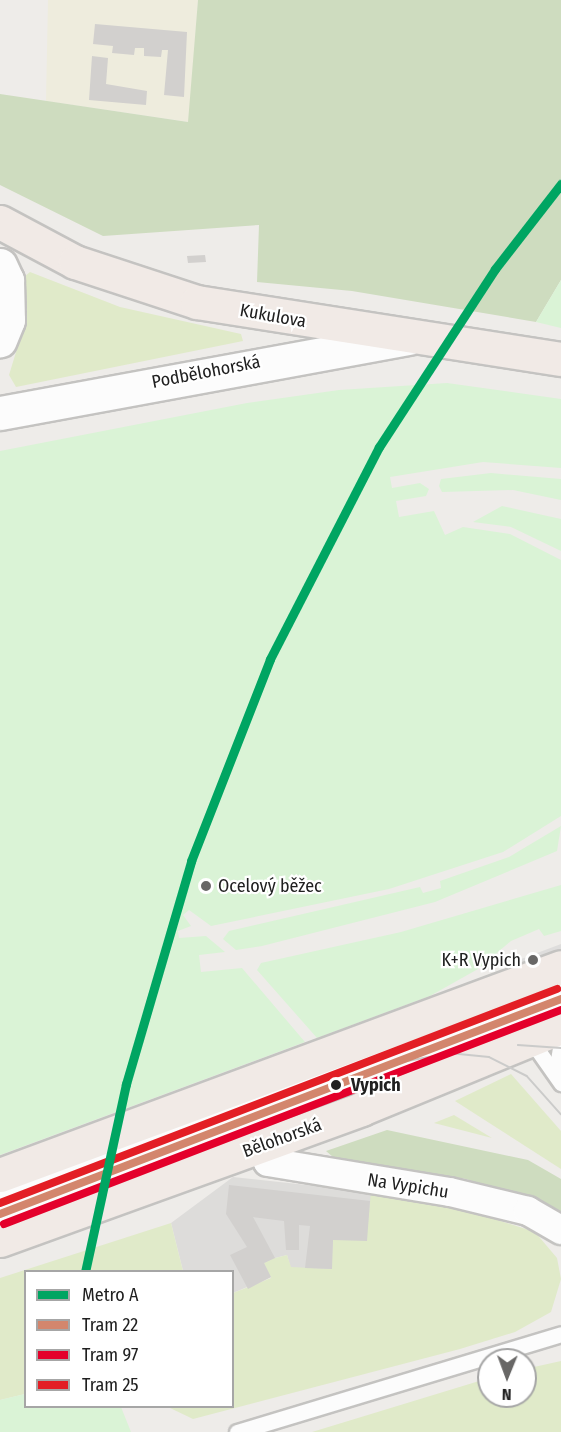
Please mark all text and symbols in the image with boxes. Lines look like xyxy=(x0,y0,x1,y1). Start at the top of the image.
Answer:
street label: Kukulova xyxy=(238,300,308,332)
street label: Podbělohorská xyxy=(150,351,262,393)
place label: Ocelový běžec xyxy=(218,875,322,897)
marker: Ocelový běžec xyxy=(199,879,213,893)
place label: K+R Vypich xyxy=(442,949,521,971)
marker: K+R Vypich xyxy=(526,953,540,967)
place label: Vypich xyxy=(351,1074,401,1096)
marker: Vypich xyxy=(326,1075,346,1095)
street label: Bělohorská xyxy=(240,1114,324,1162)
street label: Na Vypichu xyxy=(366,1169,450,1203)
legend xyxy=(24,1270,234,1408)
text: Metro A xyxy=(82,1284,139,1306)
text: Tram 22 xyxy=(82,1314,138,1336)
text: Tram 97 xyxy=(82,1344,138,1366)
north arrow xyxy=(477,1348,537,1408)
text: Tram 25 xyxy=(82,1374,139,1396)
text: N xyxy=(502,1385,512,1404)

